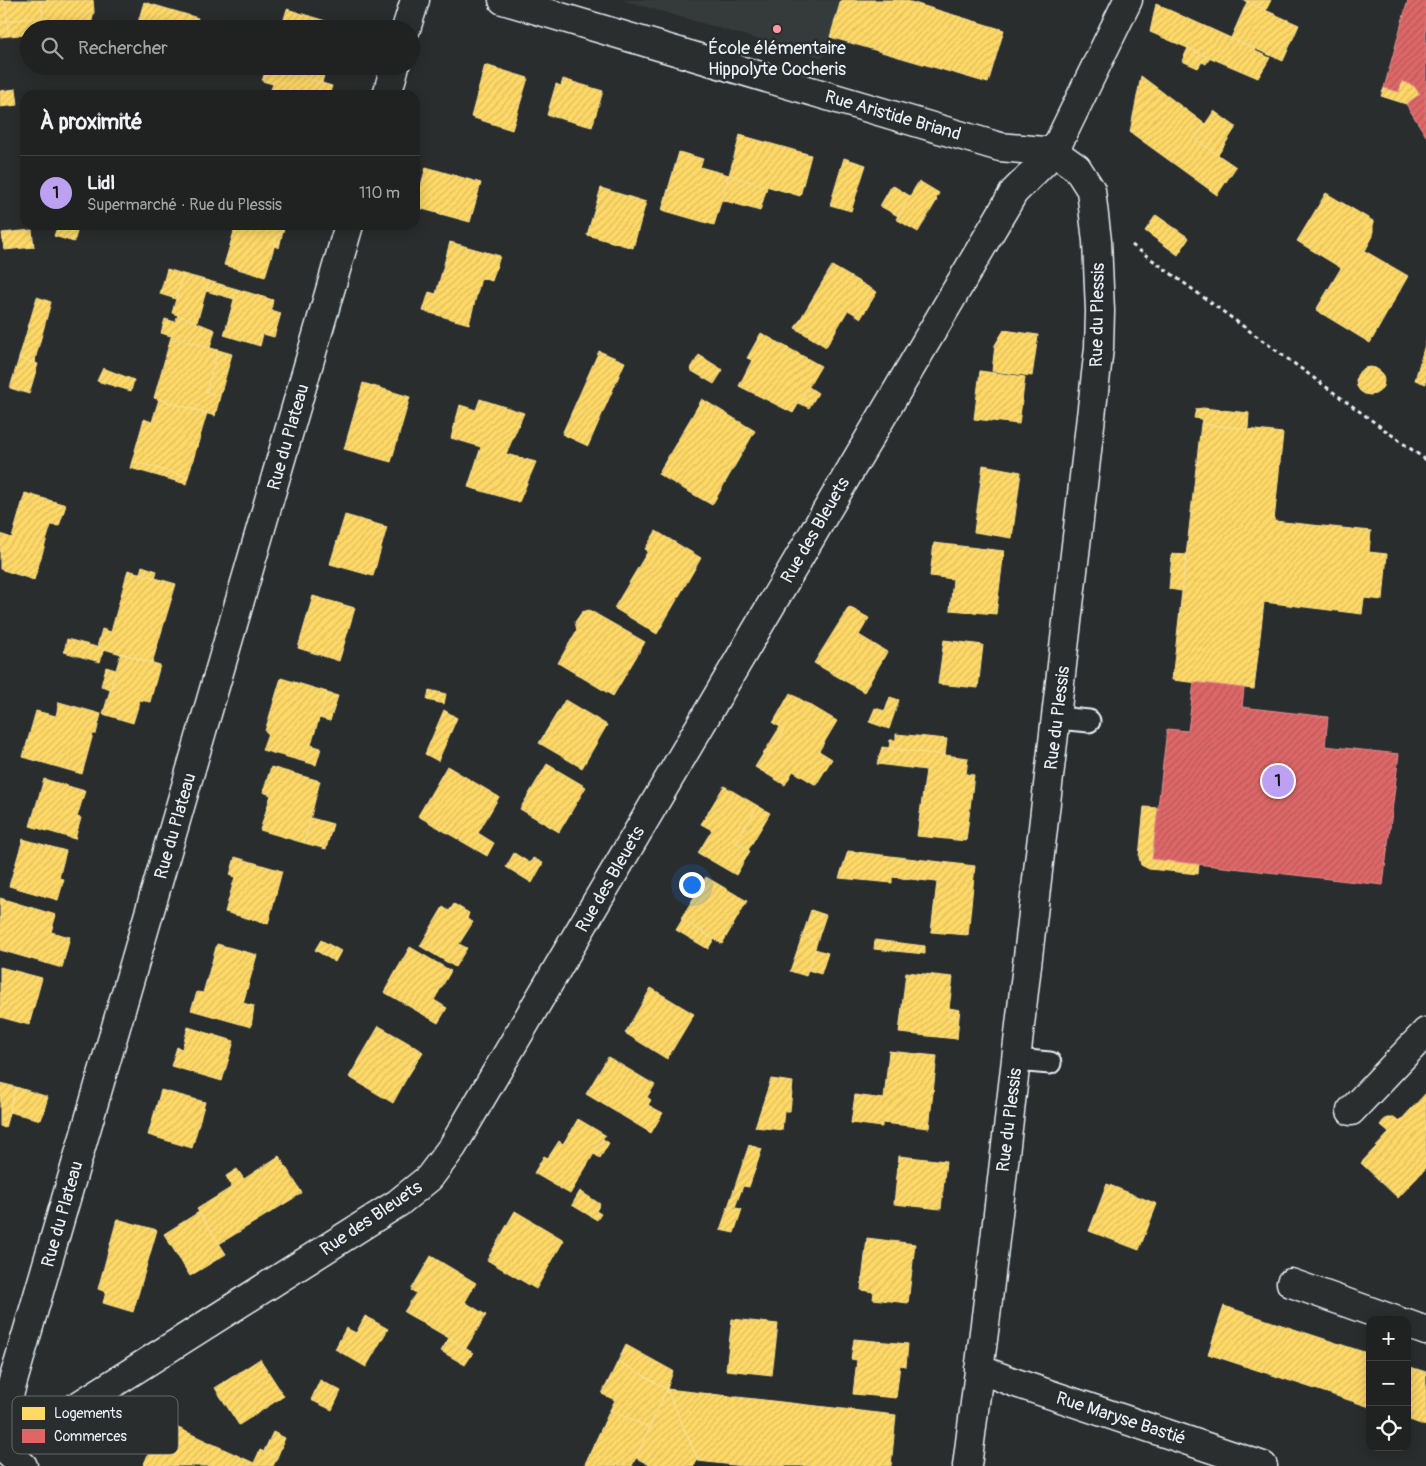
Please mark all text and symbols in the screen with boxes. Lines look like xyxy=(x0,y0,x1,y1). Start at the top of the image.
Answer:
search box xyxy=(20,20,420,75)
marker: École élémentaire Hippolyte Cocheris xyxy=(771,23,783,35)
icon: search xyxy=(38,34,66,62)
text: Rechercher xyxy=(78,36,168,60)
place label: École élémentaire Hippolyte Cocheris xyxy=(708,37,846,81)
street label: Rue Aristide Briand xyxy=(822,85,964,146)
text: À proximité xyxy=(40,109,143,136)
text: Lidl xyxy=(87,171,115,195)
text: 1 xyxy=(53,183,59,203)
text: 110 m xyxy=(359,183,400,203)
text: Supermarché · Rue du Plessis xyxy=(87,195,282,215)
street label: Rue du Plessis xyxy=(1085,263,1110,367)
street label: Rue du Plateau xyxy=(262,381,315,493)
street label: Rue des Bleuets xyxy=(776,473,855,587)
street label: Rue du Plessis xyxy=(1040,665,1075,771)
pin: 1 xyxy=(1262,762,1294,800)
street label: Rue du Plateau xyxy=(149,770,202,882)
street label: Rue des Bleuets xyxy=(571,822,650,936)
your location xyxy=(679,872,705,898)
street label: Rue du Plessis xyxy=(992,1067,1027,1173)
street label: Rue du Plateau xyxy=(36,1158,89,1270)
street label: Rue des Bleuets xyxy=(316,1176,427,1261)
map controls xyxy=(1366,1316,1411,1451)
button: + xyxy=(1366,1316,1411,1361)
button: − xyxy=(1366,1361,1411,1406)
street label: Rue Maryse Bastié xyxy=(1053,1387,1189,1450)
legend xyxy=(12,1396,178,1454)
text: Logements xyxy=(54,1405,123,1422)
button: locate xyxy=(1366,1406,1411,1451)
text: Commerces xyxy=(54,1428,128,1445)

